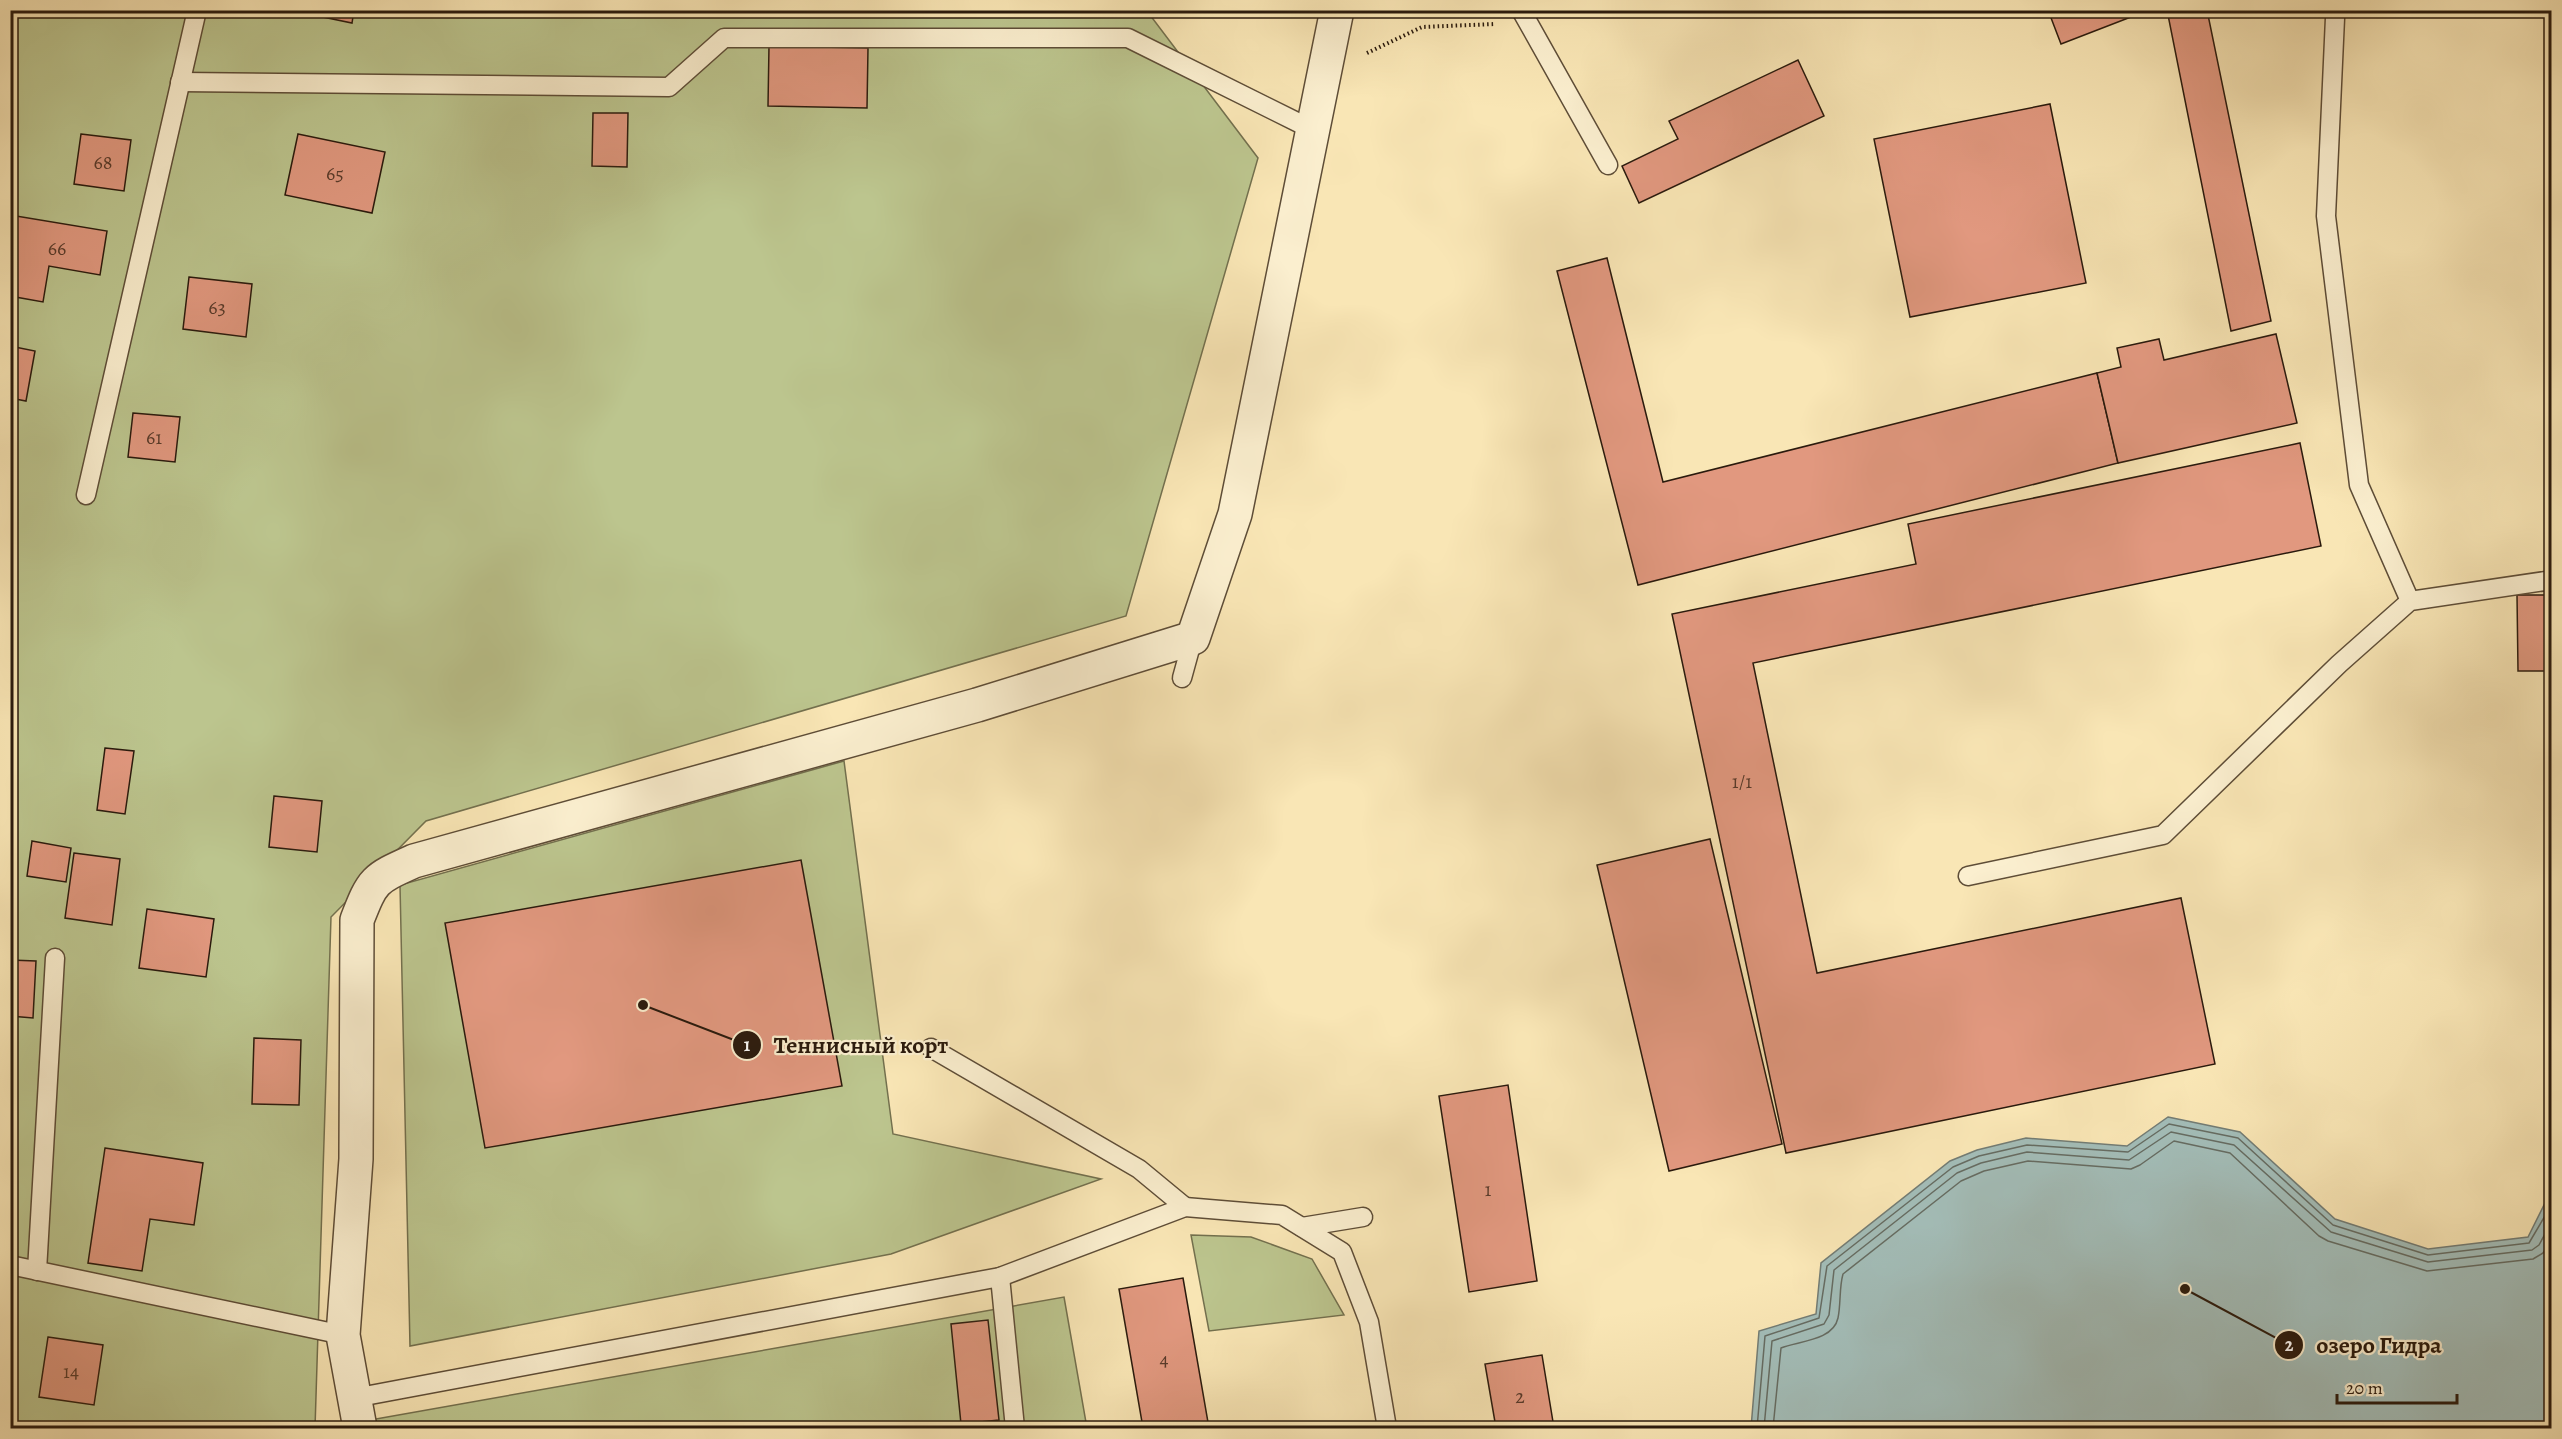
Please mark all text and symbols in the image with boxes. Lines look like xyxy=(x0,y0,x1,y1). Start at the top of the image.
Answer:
house number: 68 xyxy=(94,149,112,176)
house number: 65 xyxy=(326,160,344,187)
house number: 66 xyxy=(48,235,66,262)
house number: 63 xyxy=(208,294,226,321)
house number: 61 xyxy=(146,424,162,451)
house number: 1/1 xyxy=(1732,768,1752,795)
callout: Теннисный корт xyxy=(732,1024,961,1066)
text: Теннисный корт xyxy=(774,1029,948,1061)
text: 1 xyxy=(744,1033,751,1057)
house number: 1 xyxy=(1485,1176,1492,1203)
callout: озеро Гидра xyxy=(2274,1324,2453,1366)
text: озеро Гидра xyxy=(2316,1329,2442,1361)
text: 2 xyxy=(2285,1333,2294,1357)
house number: 4 xyxy=(1159,1346,1169,1373)
house number: 14 xyxy=(63,1358,79,1385)
scale bar xyxy=(2337,1367,2457,1405)
text: 20 m xyxy=(2346,1376,2383,1400)
house number: 2 xyxy=(1515,1383,1525,1410)

